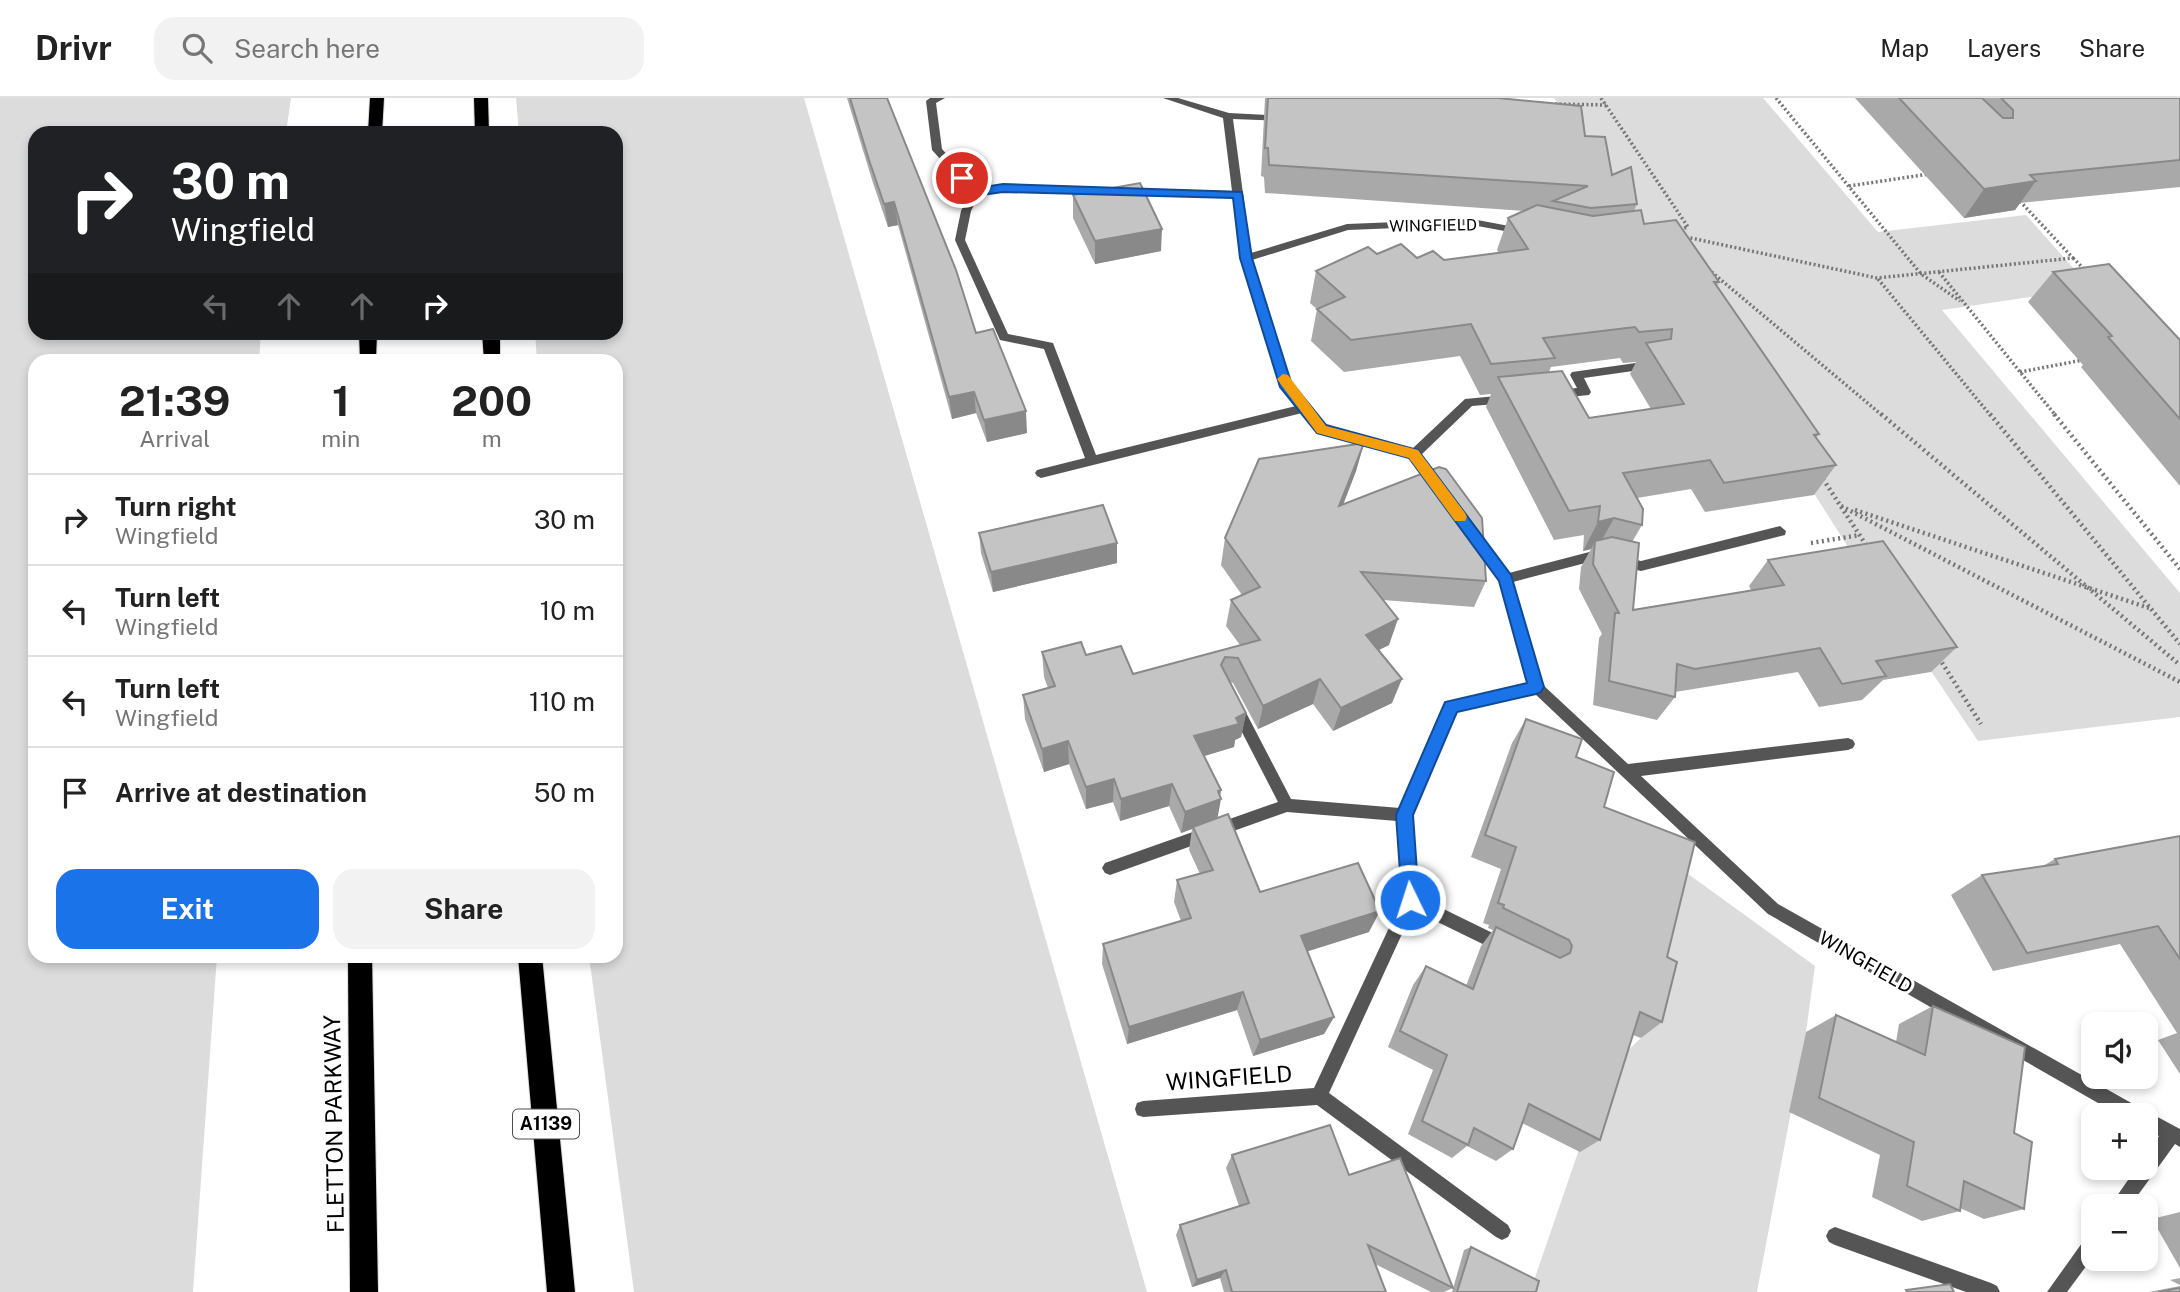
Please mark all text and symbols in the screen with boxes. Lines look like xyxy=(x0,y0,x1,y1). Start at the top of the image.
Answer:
search box xyxy=(154,17,644,80)
text: Drivr xyxy=(35,29,112,67)
icon: search xyxy=(178,29,216,67)
text: Search here xyxy=(234,33,380,64)
text: Map xyxy=(1880,34,1929,62)
text: Layers xyxy=(1967,34,2041,62)
text: Share xyxy=(2079,34,2145,62)
pin xyxy=(932,148,992,208)
text: 30 m xyxy=(171,152,290,210)
icon: right xyxy=(56,154,147,245)
icon: arrive xyxy=(943,159,981,197)
text: Wingfield xyxy=(171,211,315,248)
street label: WINGFIELD xyxy=(1389,215,1477,236)
icon: left xyxy=(197,287,235,325)
icon: ahead xyxy=(270,287,308,325)
icon: ahead xyxy=(343,287,381,325)
icon: right xyxy=(416,287,454,325)
text: 21:39 xyxy=(119,376,230,425)
text: 1 xyxy=(332,376,350,425)
text: 200 xyxy=(451,376,532,425)
text: Arrival xyxy=(139,425,210,452)
text: min xyxy=(321,425,360,452)
text: m xyxy=(482,425,502,452)
text: Turn right xyxy=(115,491,237,522)
icon: right xyxy=(56,501,94,539)
text: 30 m xyxy=(534,504,595,535)
text: Wingfield xyxy=(115,522,218,549)
text: Turn left xyxy=(115,582,220,613)
icon: left xyxy=(56,592,94,630)
text: 10 m xyxy=(540,595,595,626)
text: Wingfield xyxy=(115,613,218,640)
text: Turn left xyxy=(115,673,220,704)
icon: left xyxy=(56,683,94,721)
text: 110 m xyxy=(529,686,595,717)
text: Wingfield xyxy=(115,704,218,731)
icon: arrive xyxy=(56,774,94,812)
text: Arrive at destination xyxy=(115,777,367,808)
text: 50 m xyxy=(534,777,595,808)
position arrow xyxy=(1373,863,1447,937)
button: Exit xyxy=(56,869,319,949)
button: Share xyxy=(333,869,595,949)
street label: WINGFIELD xyxy=(1815,926,1917,998)
map controls xyxy=(2081,1012,2158,1271)
button: sound xyxy=(2081,1012,2158,1089)
street label: FLETTON PARKWAY xyxy=(318,1015,349,1233)
street label: WINGFIELD xyxy=(1165,1060,1293,1095)
button: + xyxy=(2081,1103,2158,1180)
road number: A1139 xyxy=(513,1110,579,1139)
button: − xyxy=(2081,1194,2158,1271)

